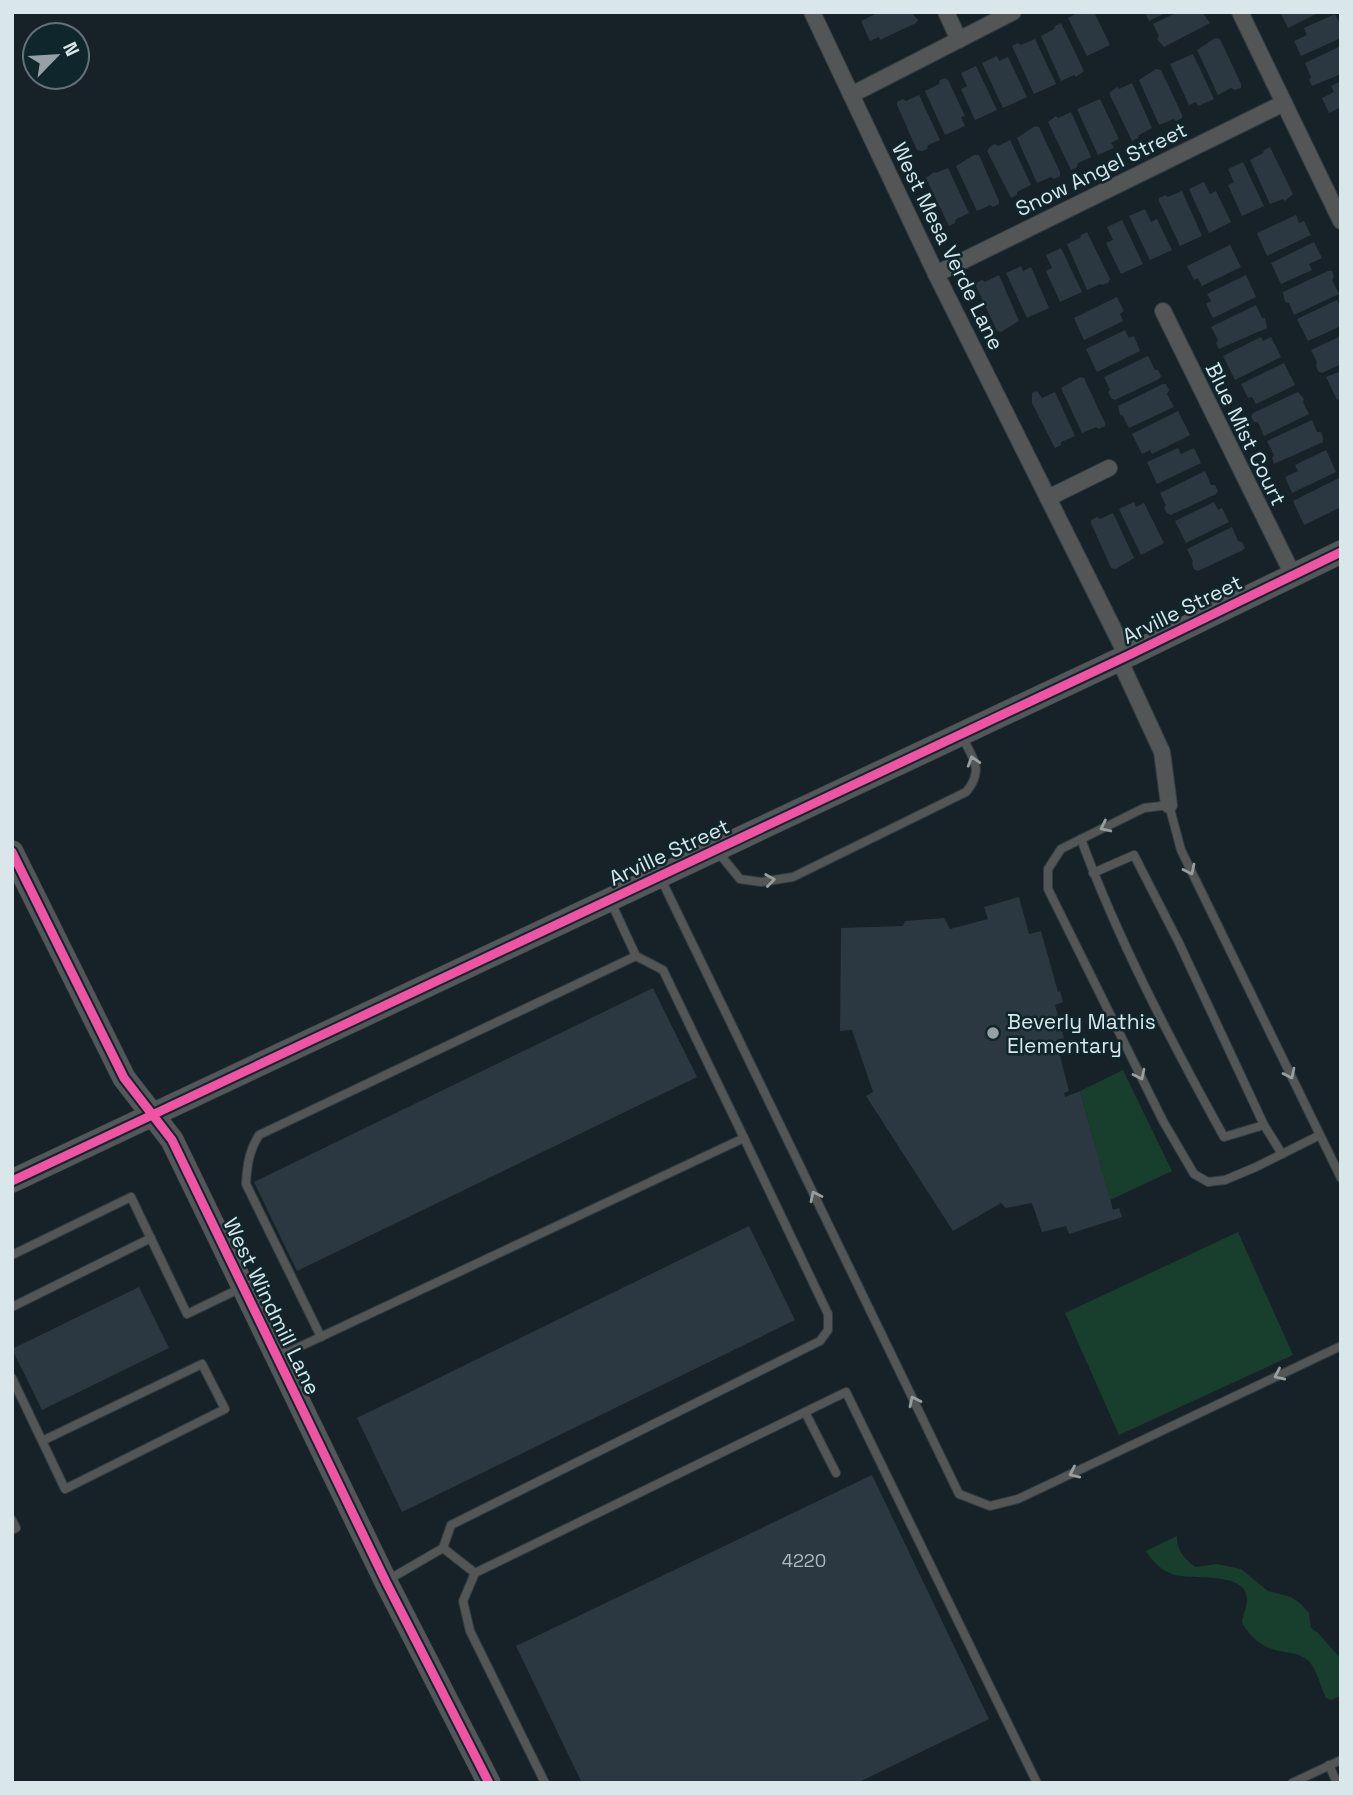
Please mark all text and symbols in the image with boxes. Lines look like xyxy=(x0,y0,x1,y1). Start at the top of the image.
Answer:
north arrow xyxy=(21,21,91,91)
text: N xyxy=(57,38,85,60)
street label: Snow Angel Street xyxy=(1011,116,1191,222)
street label: West Mesa Verde Lane xyxy=(886,138,1010,354)
street label: Blue Mist Court xyxy=(1200,358,1292,510)
street label: Arville Street xyxy=(1118,568,1246,650)
one-way arrow xyxy=(966,755,981,767)
street label: Arville Street xyxy=(604,812,734,892)
one-way arrow xyxy=(1100,818,1112,832)
one-way arrow xyxy=(1182,863,1196,875)
one-way arrow xyxy=(764,873,776,888)
place label: Beverly Mathis Elementary xyxy=(1007,1008,1156,1059)
marker: Beverly Mathis Elementary xyxy=(985,1025,1001,1041)
one-way arrow xyxy=(1282,1067,1296,1079)
one-way arrow xyxy=(1132,1068,1146,1080)
one-way arrow xyxy=(809,1191,823,1203)
street label: West Windmill Lane xyxy=(217,1213,327,1399)
one-way arrow xyxy=(1274,1367,1286,1381)
one-way arrow xyxy=(908,1396,922,1408)
one-way arrow xyxy=(1069,1464,1081,1478)
house number: 4220 xyxy=(782,1549,826,1572)

